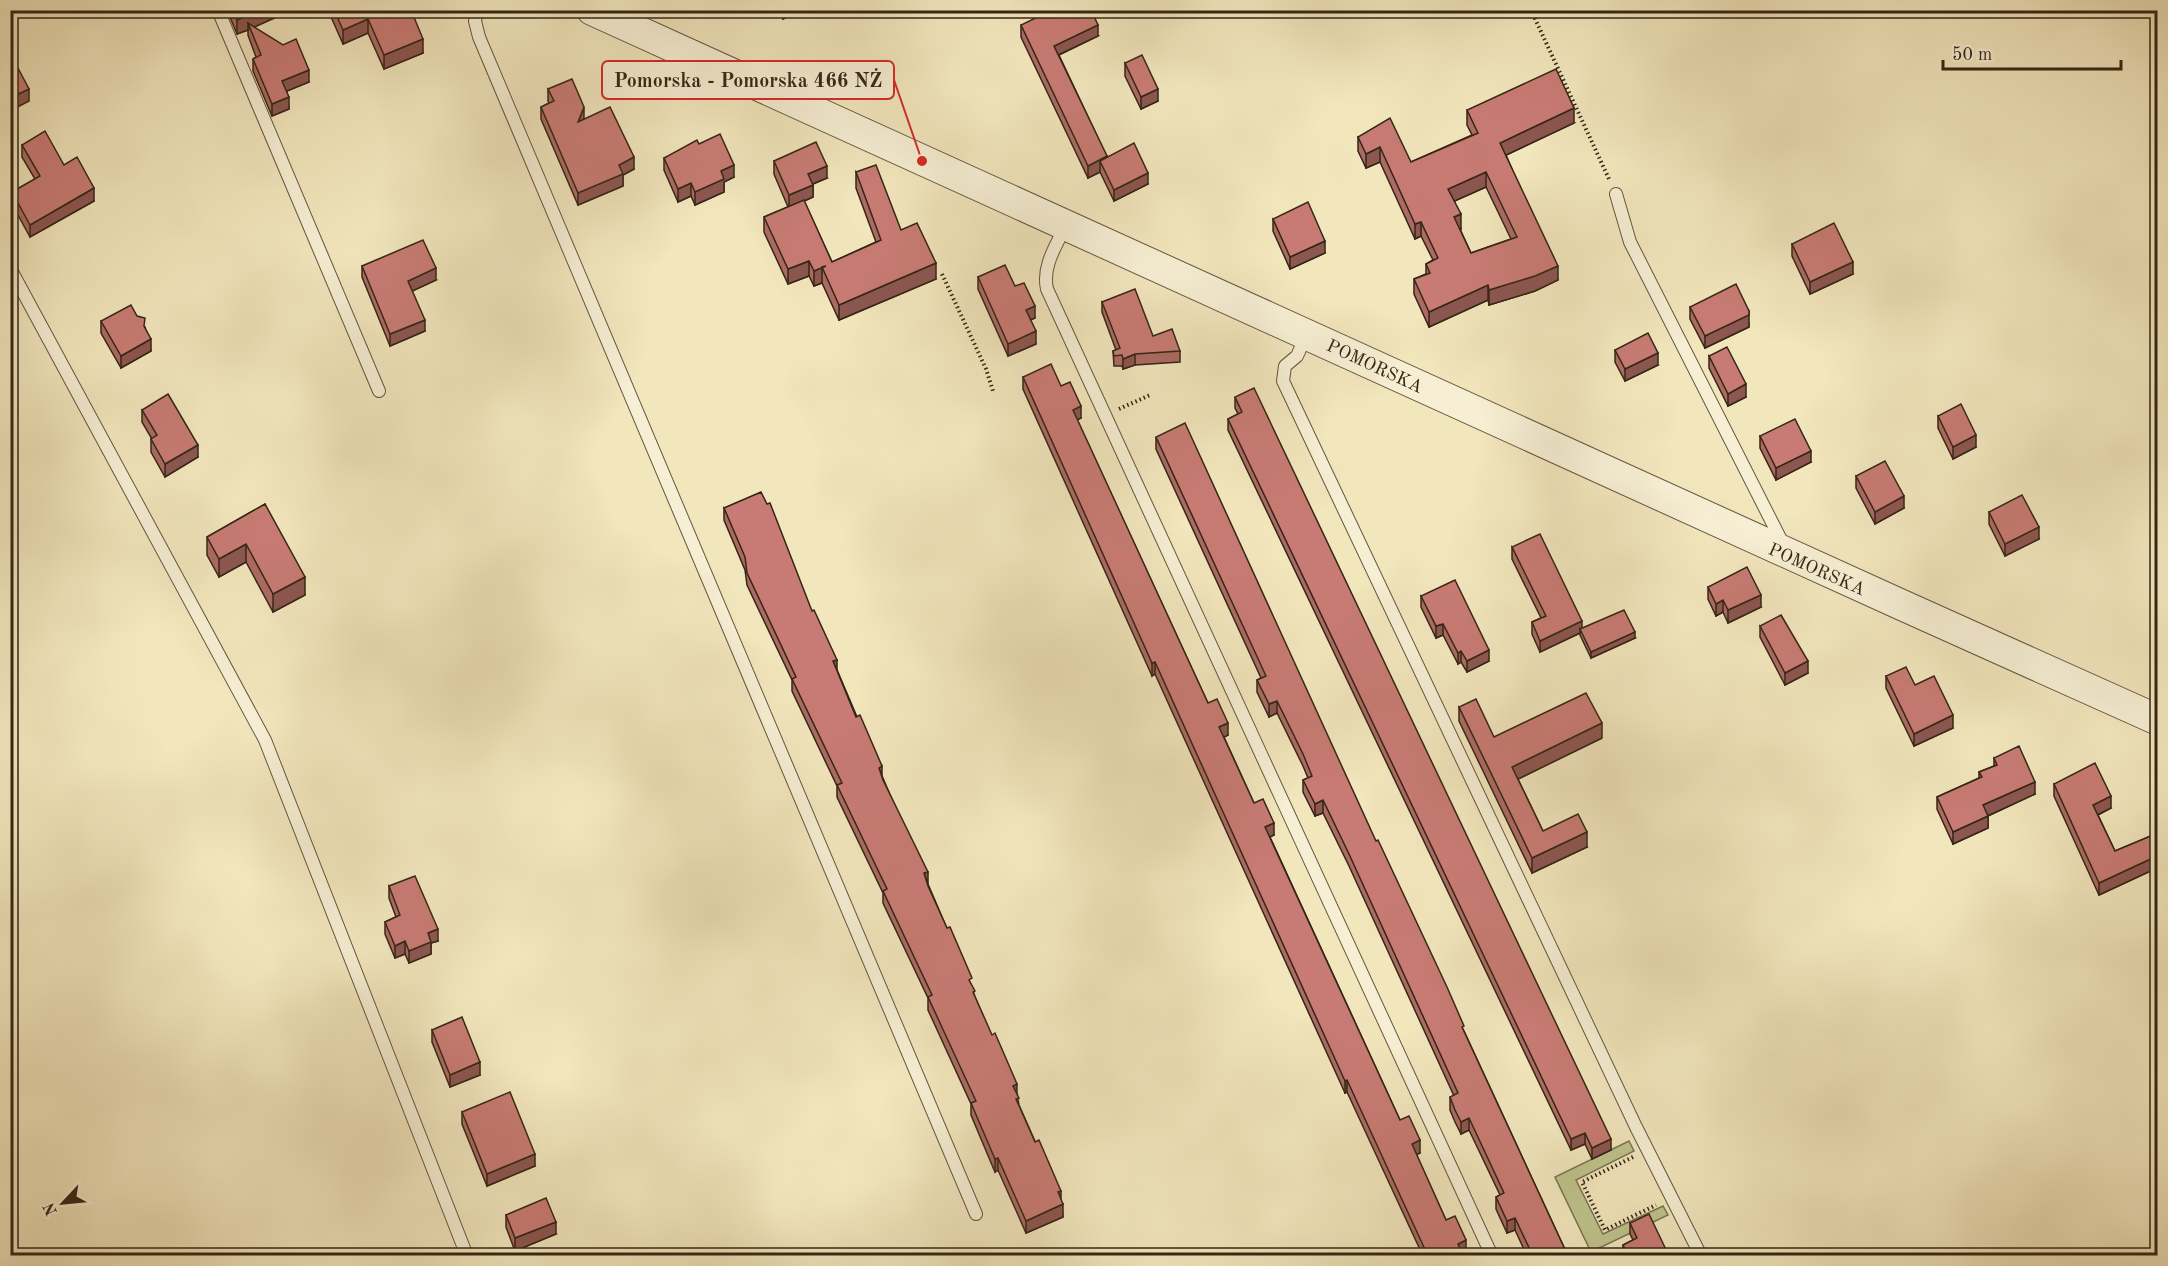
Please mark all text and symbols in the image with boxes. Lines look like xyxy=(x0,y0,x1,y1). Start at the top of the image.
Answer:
scale bar xyxy=(1943,33,2122,71)
text: 50 m xyxy=(1952,46,1992,64)
callout: Pomorska - Pomorska 466 NŻ xyxy=(602,61,894,99)
text: Pomorska - Pomorska 466 NŻ xyxy=(614,68,882,92)
street label: POMORSKA xyxy=(1324,337,1426,397)
street label: POMORSKA xyxy=(1765,541,1868,599)
north arrow xyxy=(33,1173,93,1233)
text: N xyxy=(41,1199,61,1218)

